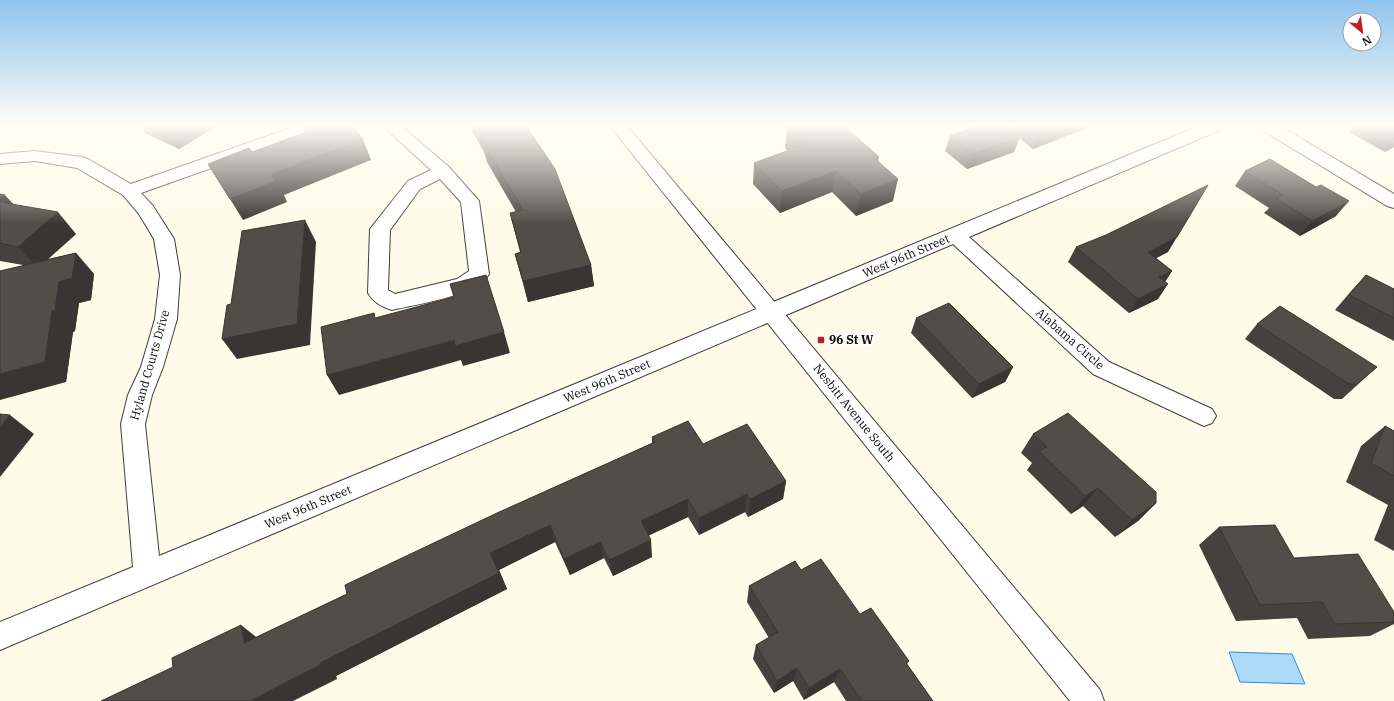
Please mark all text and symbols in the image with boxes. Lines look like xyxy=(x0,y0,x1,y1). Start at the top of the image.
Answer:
north arrow xyxy=(1342,12,1382,52)
text: N xyxy=(1359,33,1374,49)
street label: West 96th Street xyxy=(860,230,952,281)
street label: Alabama Circle xyxy=(1033,305,1108,372)
street label: Hyland Courts Drive xyxy=(127,308,172,422)
place label: 96 St W xyxy=(829,332,874,347)
marker: 96 St W xyxy=(816,335,826,345)
street label: West 96th Street xyxy=(561,355,653,406)
street label: Nesbitt Avenue South xyxy=(810,361,899,465)
street label: West 96th Street xyxy=(262,481,354,532)

